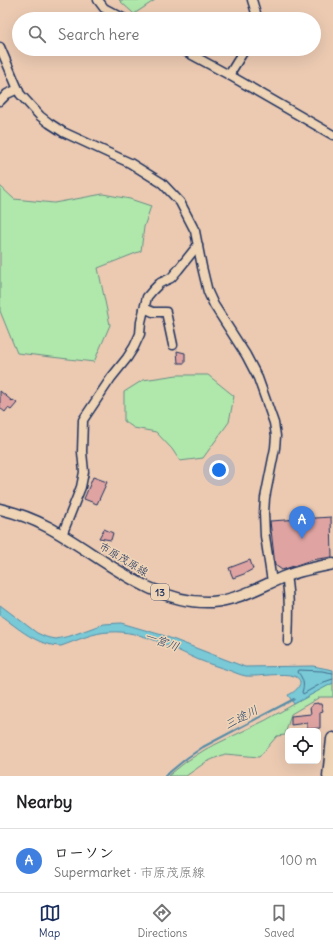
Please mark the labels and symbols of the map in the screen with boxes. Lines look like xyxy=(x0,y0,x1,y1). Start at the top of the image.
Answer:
your location xyxy=(209,460,229,480)
pin: A xyxy=(289,506,315,539)
street label: 市原茂原線 xyxy=(97,539,151,579)
road number: 13 xyxy=(151,584,169,600)
water label: 一宮川 xyxy=(143,628,181,654)
water label: 三途川 xyxy=(222,702,260,732)

